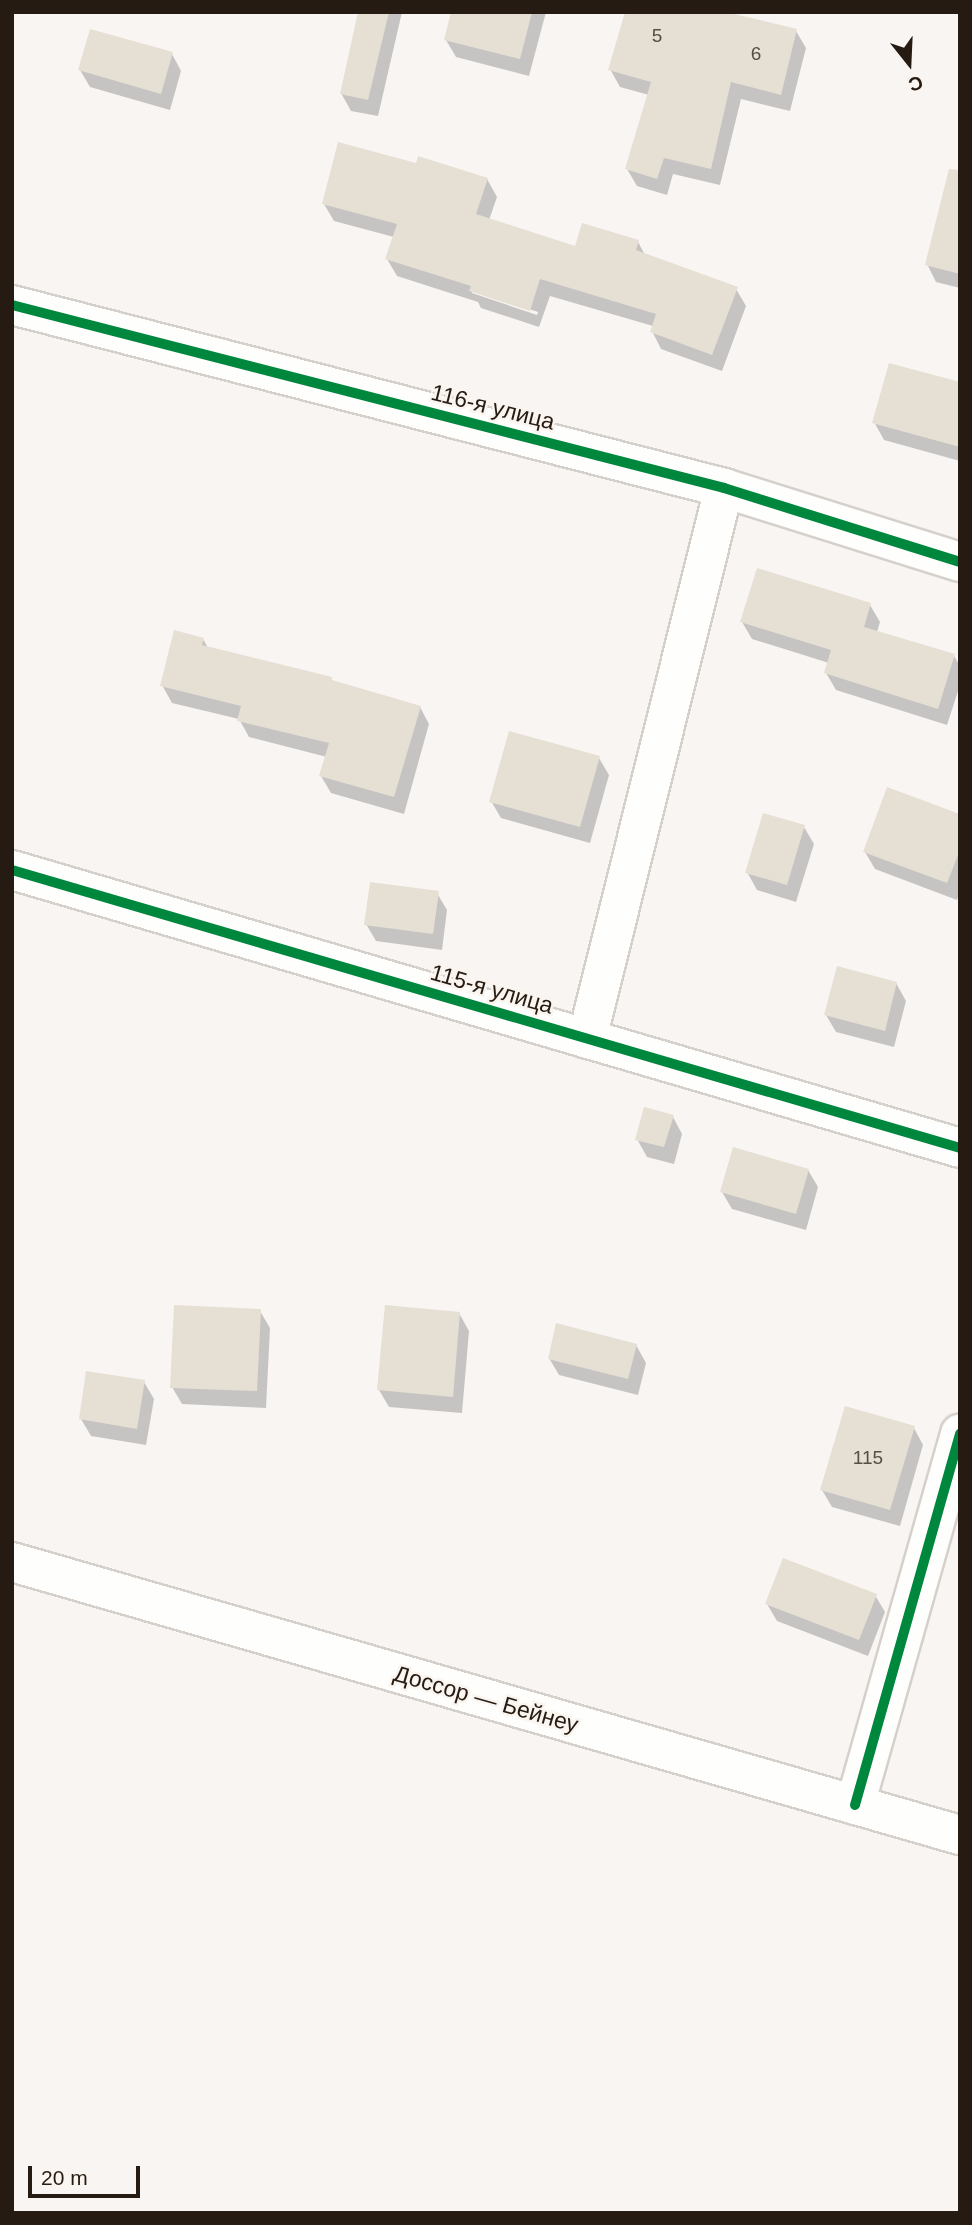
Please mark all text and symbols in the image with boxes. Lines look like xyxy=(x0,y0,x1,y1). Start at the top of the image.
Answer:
house number: 5 xyxy=(652,25,662,47)
north arrow xyxy=(874,28,944,98)
house number: 6 xyxy=(751,43,761,65)
text: С xyxy=(906,71,925,96)
street label: 116-я улица xyxy=(428,378,558,436)
street label: 115-я улица xyxy=(427,958,557,1020)
house number: 115 xyxy=(853,1447,883,1469)
street label: Доссор — Бейнеу xyxy=(391,1659,581,1739)
scale bar xyxy=(32,2152,144,2196)
text: 20 m xyxy=(41,2166,88,2189)

